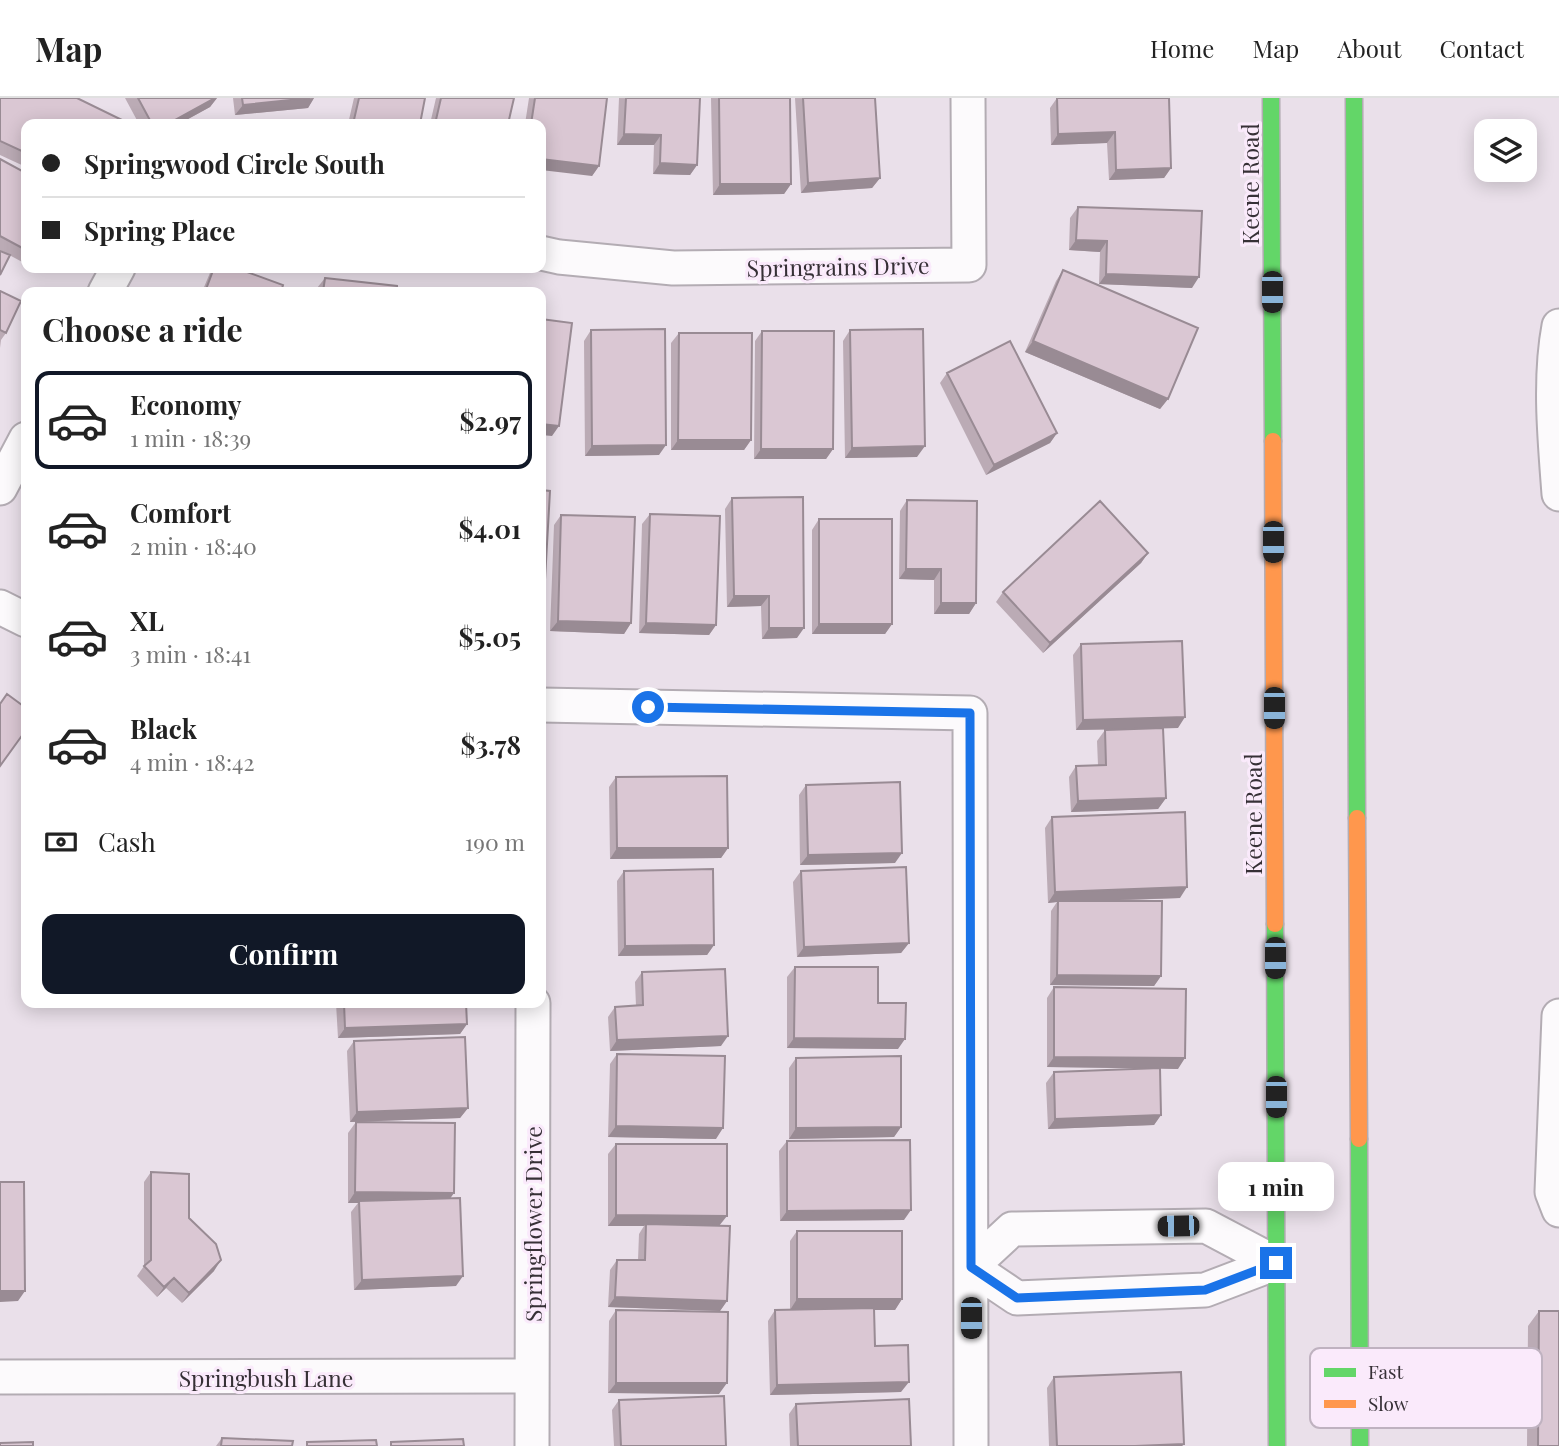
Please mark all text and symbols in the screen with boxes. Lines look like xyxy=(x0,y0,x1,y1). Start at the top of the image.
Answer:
text: Map xyxy=(35,26,102,70)
text: Home xyxy=(1150,32,1214,64)
text: Map xyxy=(1252,32,1299,64)
text: About xyxy=(1337,32,1401,64)
text: Contact xyxy=(1439,32,1524,64)
map controls xyxy=(1474,119,1537,182)
button: layers xyxy=(1474,119,1537,182)
street label: Keene Road xyxy=(1234,123,1265,245)
text: Springwood Circle South xyxy=(84,146,385,181)
text: Spring Place xyxy=(84,213,235,248)
street label: Springrains Drive xyxy=(746,249,930,283)
car xyxy=(1262,271,1283,313)
text: Choose a ride xyxy=(42,307,243,350)
text: Economy xyxy=(130,387,241,422)
icon: car xyxy=(46,389,109,452)
text: $2.97 xyxy=(459,403,521,438)
text: 1 min · 18:39 xyxy=(130,422,251,453)
text: Comfort xyxy=(130,495,231,530)
icon: car xyxy=(46,497,109,560)
text: $4.01 xyxy=(459,511,521,546)
car xyxy=(1263,521,1284,563)
text: 2 min · 18:40 xyxy=(130,530,257,561)
text: XL xyxy=(130,603,164,638)
icon: car xyxy=(46,605,109,668)
text: $5.05 xyxy=(458,619,521,654)
text: 3 min · 18:41 xyxy=(130,638,251,669)
car xyxy=(1264,687,1285,729)
route start xyxy=(632,691,664,723)
text: Black xyxy=(130,711,197,746)
icon: car xyxy=(46,713,109,776)
text: $3.78 xyxy=(461,727,521,762)
text: 4 min · 18:42 xyxy=(130,746,254,777)
street label: Keene Road xyxy=(1237,753,1268,875)
icon: cash xyxy=(42,823,80,861)
text: Cash xyxy=(98,824,156,859)
text: 190 m xyxy=(465,826,525,857)
button: Confirm xyxy=(42,914,525,994)
car xyxy=(1265,937,1286,979)
car xyxy=(1266,1076,1287,1118)
street label: Springflower Drive xyxy=(517,1126,548,1322)
callout: 1 min xyxy=(1218,1162,1334,1210)
text: 1 min xyxy=(1248,1171,1304,1202)
car xyxy=(1157,1215,1200,1237)
route end xyxy=(1260,1247,1292,1279)
car xyxy=(961,1297,982,1339)
legend xyxy=(1310,1348,1542,1428)
text: Fast xyxy=(1368,1358,1404,1384)
street label: Springbush Lane xyxy=(179,1362,353,1393)
text: Slow xyxy=(1368,1390,1409,1416)

